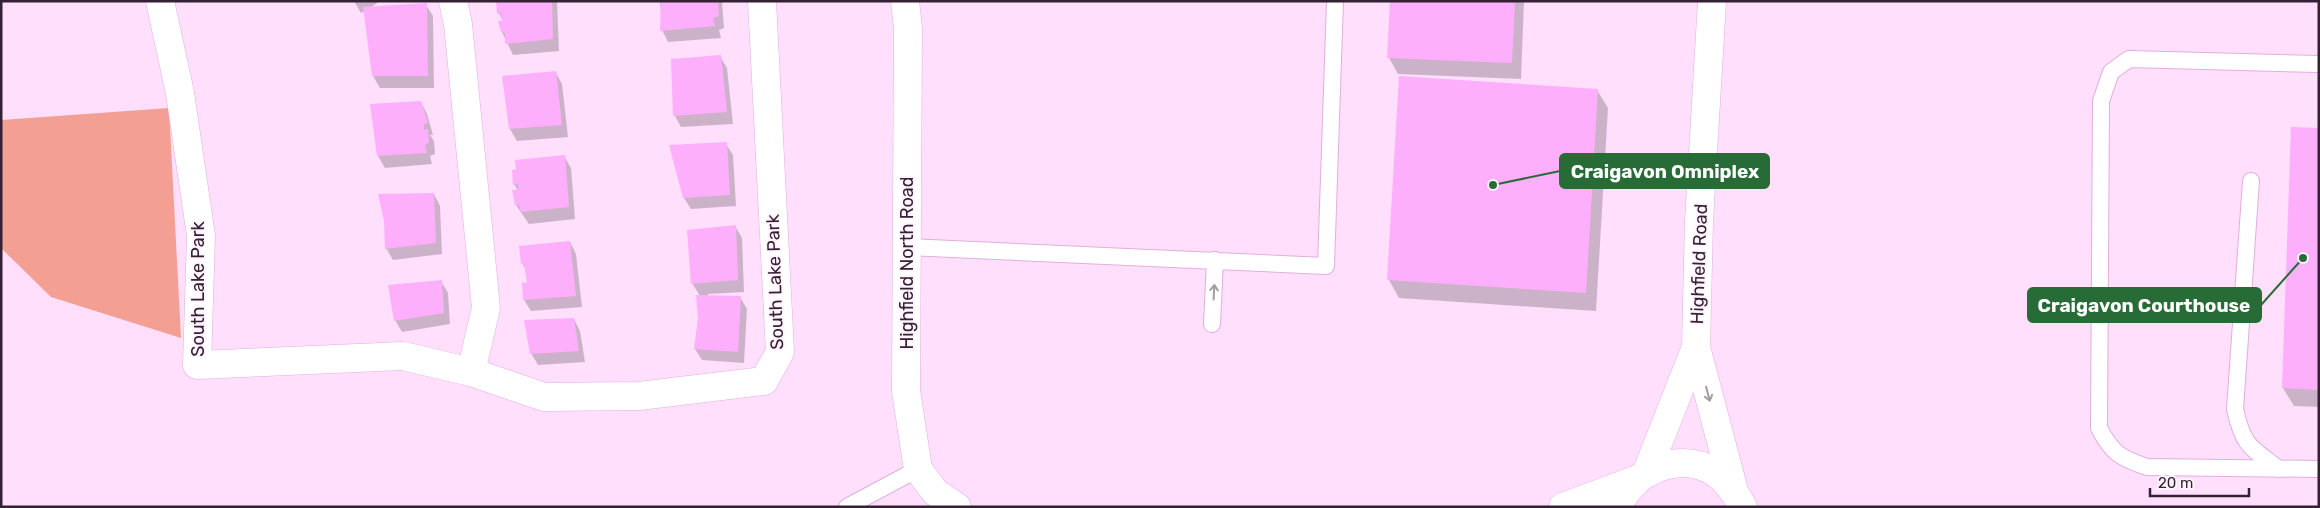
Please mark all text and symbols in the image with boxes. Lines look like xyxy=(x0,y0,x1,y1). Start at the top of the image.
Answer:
callout: Craigavon Omniplex xyxy=(1560,154,1769,188)
text: Craigavon Omniplex xyxy=(1571,160,1759,183)
street label: Highfield North Road xyxy=(896,177,918,349)
street label: Highfield Road xyxy=(1686,203,1712,325)
street label: South Lake Park xyxy=(762,213,788,350)
street label: South Lake Park xyxy=(187,220,209,357)
one-way arrow xyxy=(1209,284,1218,300)
callout: Craigavon Courthouse xyxy=(2028,288,2261,322)
text: Craigavon Courthouse xyxy=(2038,294,2250,317)
one-way arrow xyxy=(1704,386,1714,402)
scale bar xyxy=(2150,466,2249,498)
text: 20 m xyxy=(2158,474,2193,492)

